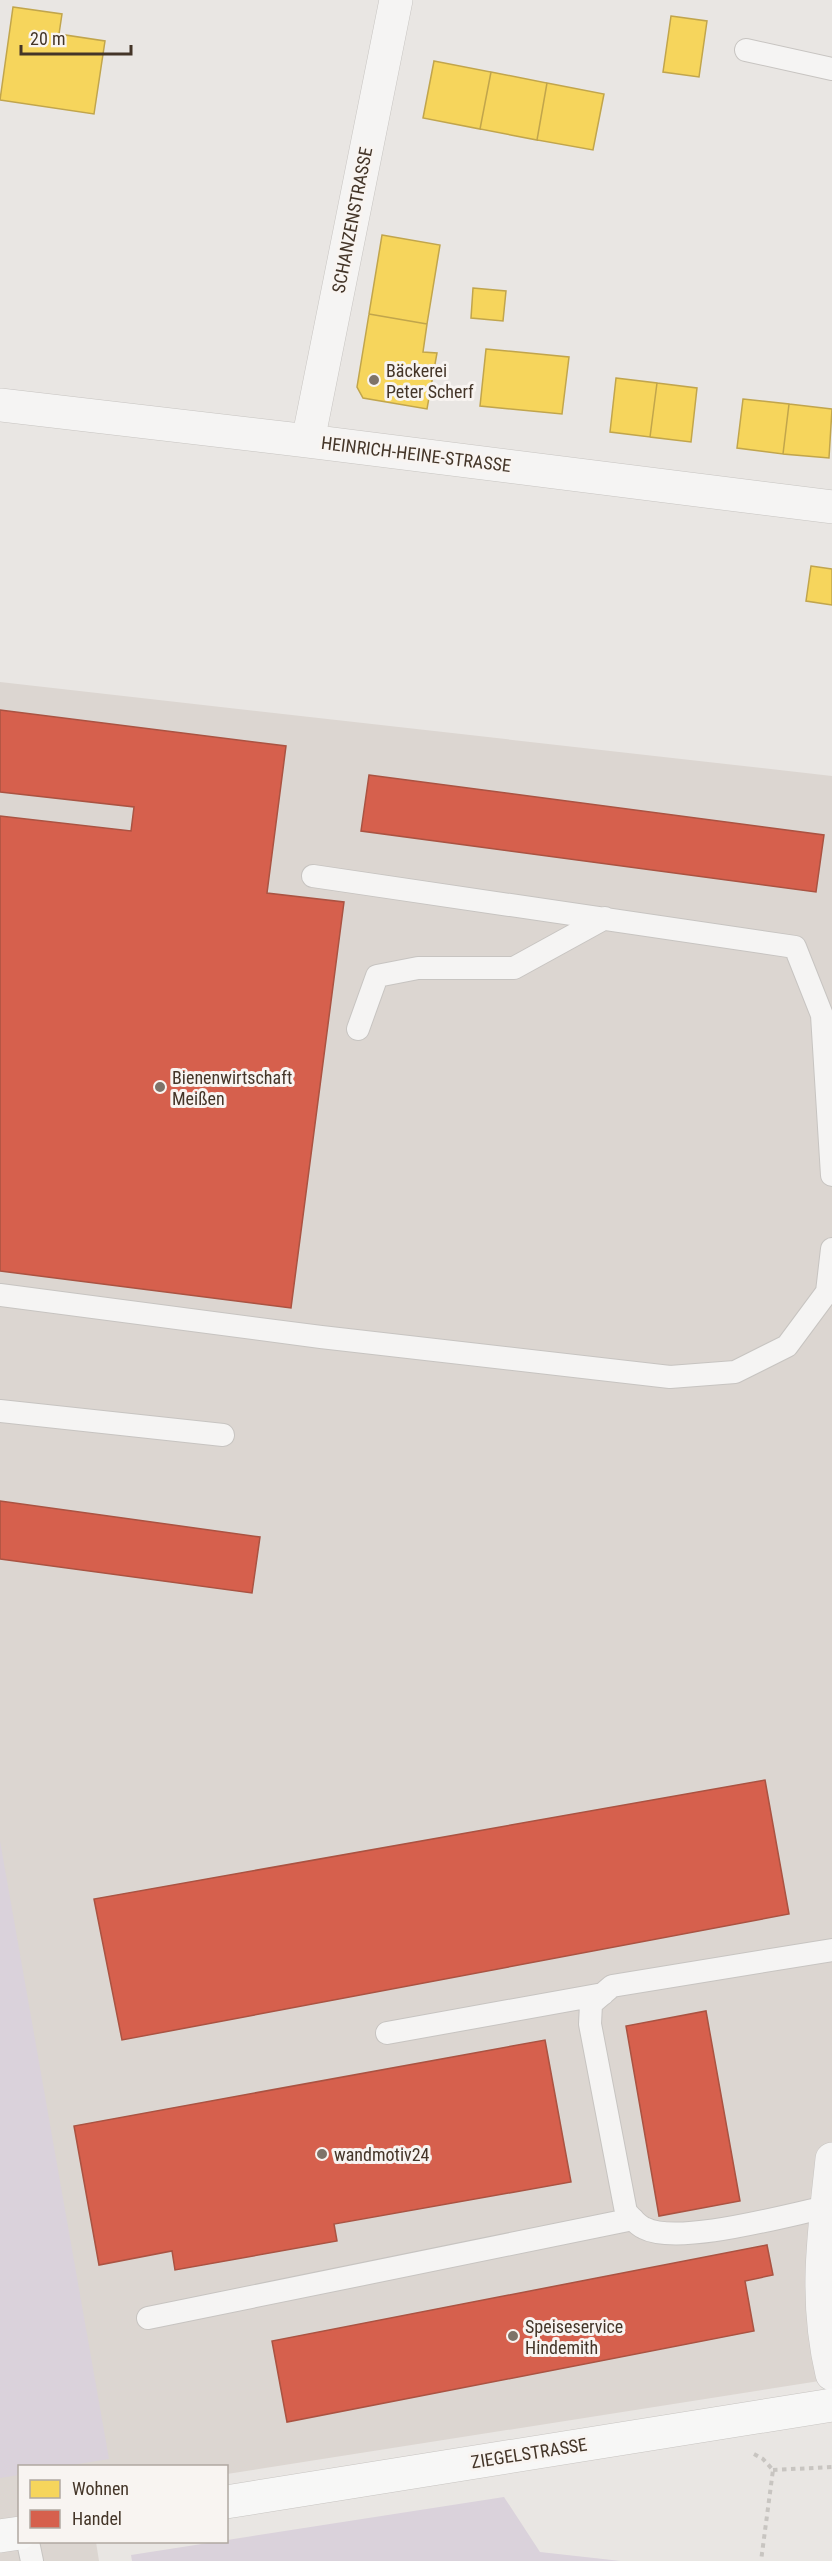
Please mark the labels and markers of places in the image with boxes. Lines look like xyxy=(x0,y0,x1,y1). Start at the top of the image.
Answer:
place label: Bäckerei Peter Scherf xyxy=(386,360,474,402)
marker: Bäckerei Peter Scherf xyxy=(367,373,381,387)
place label: Bienenwirtschaft Meißen xyxy=(172,1067,292,1109)
marker: Bienenwirtschaft Meißen xyxy=(153,1080,167,1094)
place label: wandmotiv24 xyxy=(334,2144,430,2165)
marker: wandmotiv24 xyxy=(315,2147,329,2161)
place label: Speiseservice Hindemith xyxy=(525,2316,623,2358)
marker: Speiseservice Hindemith xyxy=(506,2329,520,2343)

